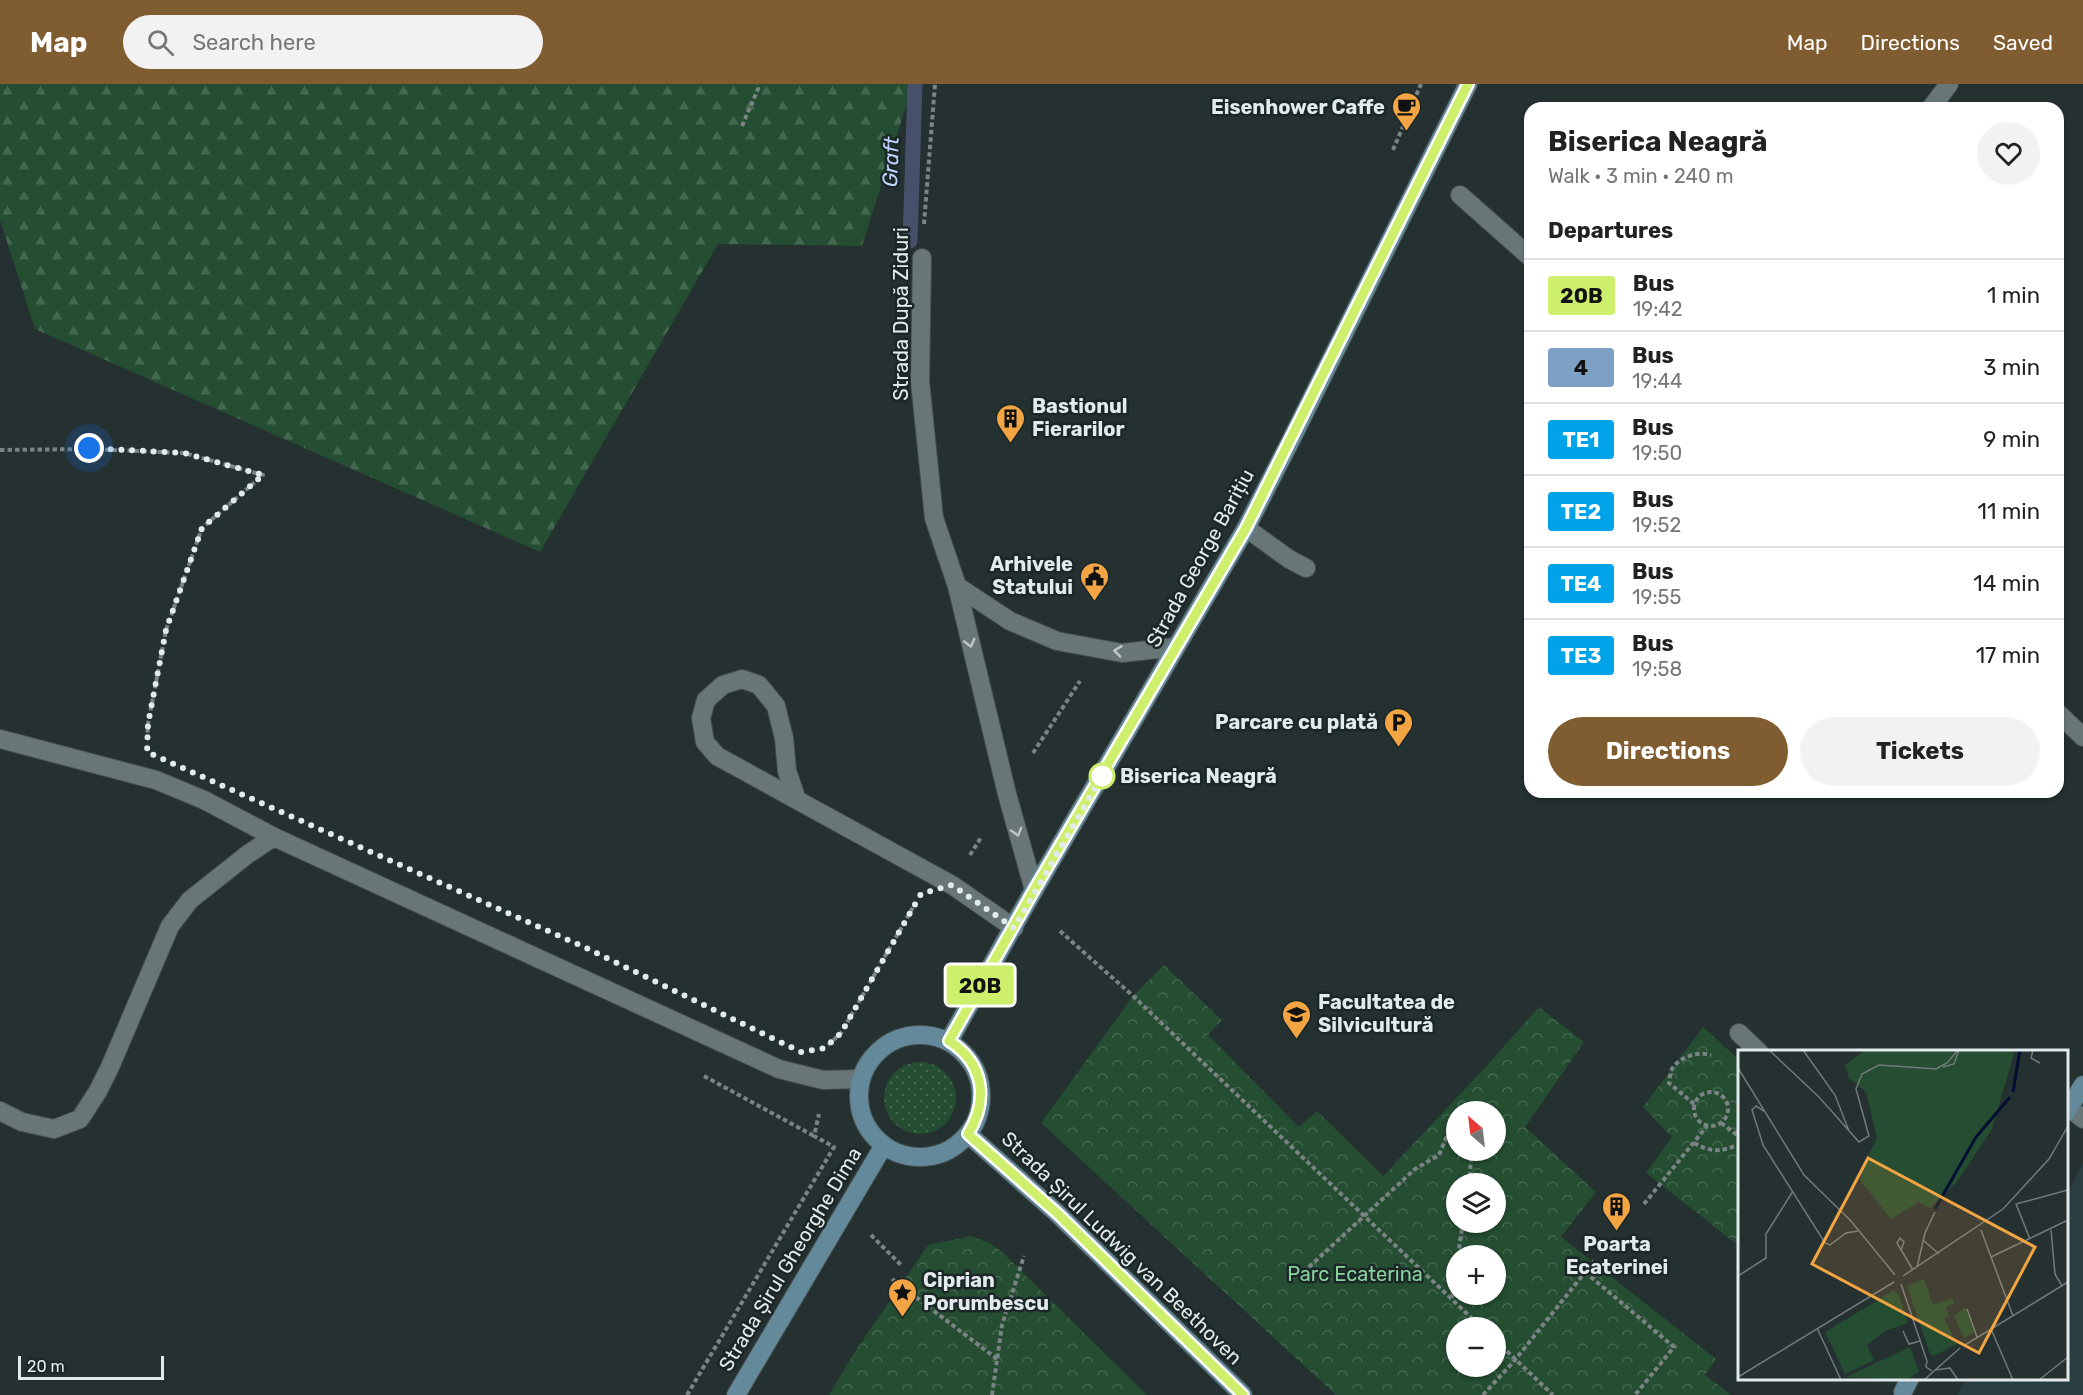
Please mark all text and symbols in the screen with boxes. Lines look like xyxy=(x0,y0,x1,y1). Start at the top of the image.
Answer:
search box xyxy=(123,15,543,69)
text: Map xyxy=(30,26,87,59)
icon: search xyxy=(144,26,177,59)
text: Search here xyxy=(192,29,316,56)
text: Map xyxy=(1787,30,1828,55)
text: Directions xyxy=(1861,30,1960,55)
text: Saved xyxy=(1993,30,2053,55)
cafe icon: Eisenhower Caffe xyxy=(1390,91,1422,133)
place label: Eisenhower Caffe xyxy=(1211,95,1385,119)
button: heart xyxy=(1977,122,2040,185)
text: Biserica Neagră xyxy=(1548,125,1768,158)
water label: Graft xyxy=(877,135,904,188)
text: Walk · 3 min · 240 m xyxy=(1548,164,1733,188)
text: Departures xyxy=(1548,217,1673,244)
street label: Strada După Ziduri xyxy=(889,227,913,401)
text: Bus xyxy=(1633,270,1674,297)
text: 1 min xyxy=(1987,282,2040,309)
text: 20B xyxy=(1560,283,1603,308)
text: 19:42 xyxy=(1633,297,1682,321)
text: Bus xyxy=(1632,342,1674,369)
text: 3 min xyxy=(1983,354,2040,381)
text: 4 xyxy=(1574,355,1588,380)
text: 19:44 xyxy=(1632,369,1682,393)
place label: Bastionul Fierarilor xyxy=(1032,394,1128,441)
building icon: Bastionul Fierarilor xyxy=(995,402,1027,444)
text: Bus xyxy=(1632,414,1674,441)
text: 9 min xyxy=(1983,426,2040,453)
text: TE1 xyxy=(1563,427,1600,452)
your location xyxy=(74,433,104,463)
text: 19:50 xyxy=(1632,441,1682,465)
street label: Strada George Barițiu xyxy=(1141,465,1259,651)
text: Bus xyxy=(1632,486,1674,513)
text: 11 min xyxy=(1978,498,2040,525)
text: TE2 xyxy=(1561,499,1601,524)
text: 19:52 xyxy=(1632,513,1681,537)
place label: Arhivele Statului xyxy=(990,552,1073,599)
text: Bus xyxy=(1632,558,1674,585)
public building icon: Arhivele Statului xyxy=(1078,560,1110,602)
text: 14 min xyxy=(1973,570,2040,597)
text: TE4 xyxy=(1561,571,1601,596)
text: 19:55 xyxy=(1632,585,1681,609)
text: Bus xyxy=(1632,630,1674,657)
one-way arrow xyxy=(963,637,976,647)
text: 17 min xyxy=(1976,642,2040,669)
text: TE3 xyxy=(1561,643,1601,668)
one-way arrow xyxy=(1114,645,1123,658)
text: 19:58 xyxy=(1632,657,1682,681)
parking icon: Parcare cu plată xyxy=(1383,706,1415,748)
place label: Parcare cu plată xyxy=(1215,710,1378,734)
button: Directions xyxy=(1548,717,1788,786)
button: Tickets xyxy=(1800,717,2040,786)
marker: Biserica Neagră xyxy=(1089,763,1115,789)
place label: Biserica Neagră xyxy=(1120,764,1277,788)
one-way arrow xyxy=(1010,827,1023,837)
line badge: 20B xyxy=(946,966,1014,1004)
text: 20B xyxy=(959,973,1001,998)
place label: Facultatea de Silvicultură xyxy=(1318,990,1455,1037)
school or university icon: Facultatea de Silvicultură xyxy=(1281,998,1313,1040)
inset map xyxy=(1738,1050,2068,1380)
north arrow xyxy=(1446,1101,1506,1161)
map controls xyxy=(1446,1101,1506,1377)
street label: Strada Șirul Ludwig van Beethoven xyxy=(997,1127,1247,1369)
street label: Strada Șirul Gheorghe Dima xyxy=(714,1143,866,1375)
button: layers xyxy=(1446,1173,1506,1233)
building icon: Poarta Ecaterinei xyxy=(1601,1190,1633,1232)
place label: Poarta Ecaterinei xyxy=(1566,1232,1668,1279)
button: + xyxy=(1446,1245,1506,1305)
park label: Parc Ecaterina xyxy=(1287,1262,1423,1286)
place label: Ciprian Porumbescu xyxy=(923,1268,1049,1315)
place icon: Ciprian Porumbescu xyxy=(886,1276,918,1318)
button: − xyxy=(1446,1317,1506,1377)
scale bar xyxy=(18,1353,164,1380)
text: 20 m xyxy=(27,1357,65,1376)

